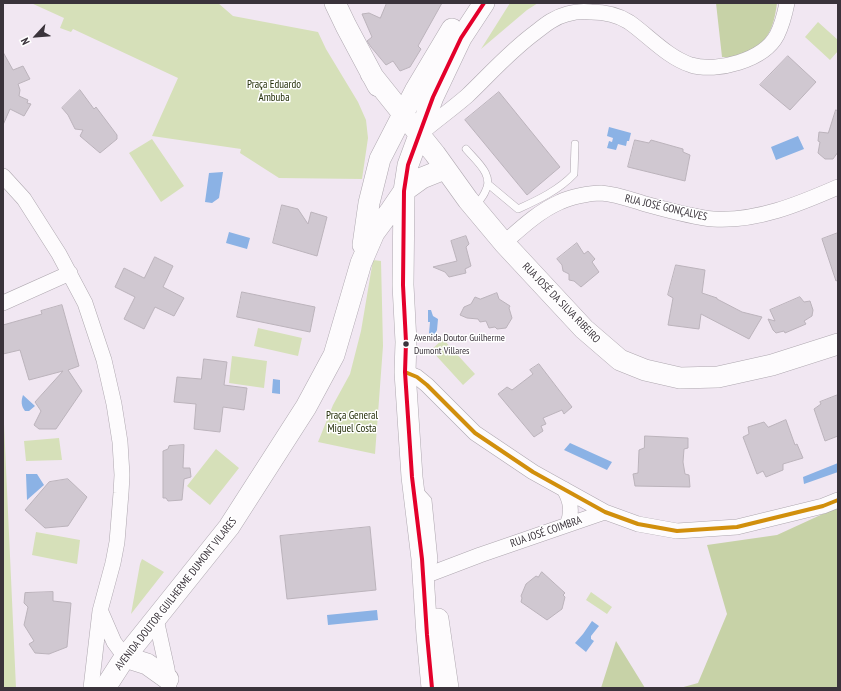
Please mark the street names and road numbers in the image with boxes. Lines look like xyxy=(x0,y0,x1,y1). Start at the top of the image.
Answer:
street label: RUA JOSÉ GONÇALVES xyxy=(623,192,709,224)
street label: RUA JOSÉ DA SILVA RIBEIRO xyxy=(519,260,603,346)
street label: RUA JOSÉ COIMBRA xyxy=(508,514,584,550)
street label: AVENIDA DOUTOR GUILHERME DUMONT VILARES xyxy=(112,515,240,673)

